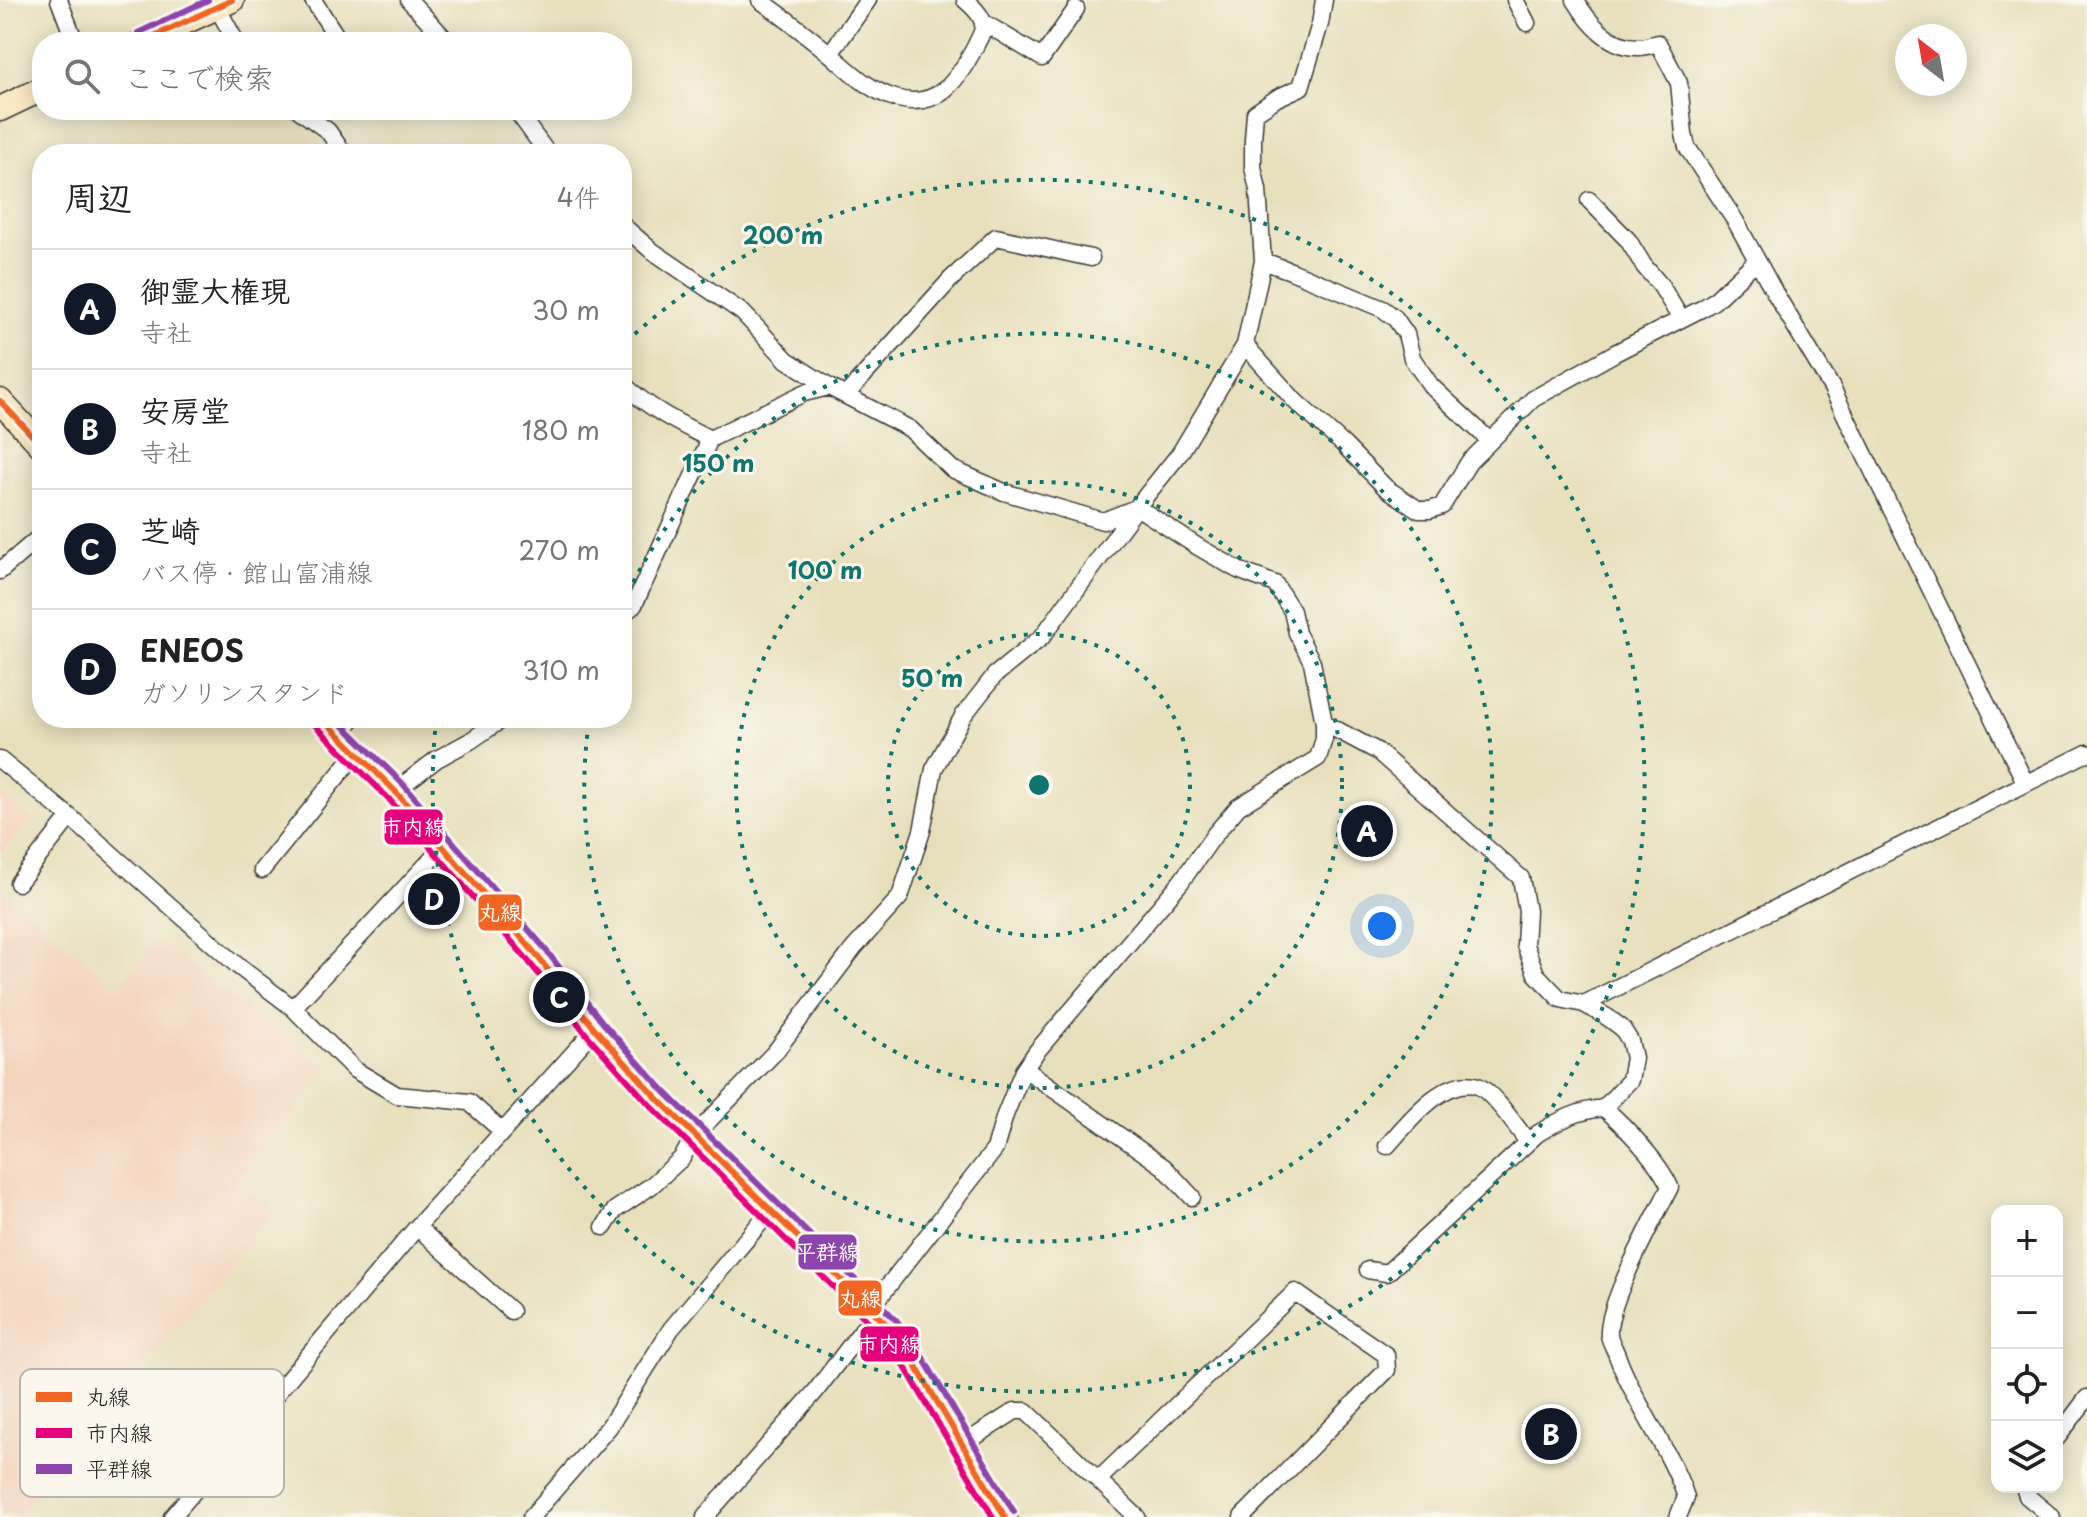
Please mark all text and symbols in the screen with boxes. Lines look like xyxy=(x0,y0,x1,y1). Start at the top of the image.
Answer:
north arrow xyxy=(1895,24,1967,96)
search box xyxy=(32,32,632,120)
icon: search xyxy=(60,54,104,98)
text: ここで検索 xyxy=(124,54,274,99)
text: 周辺 xyxy=(64,170,132,222)
text: 4件 xyxy=(557,177,600,216)
text: 200 m xyxy=(743,216,823,252)
text: 御霊大権現 xyxy=(140,267,290,312)
text: A xyxy=(80,290,100,329)
text: 30 m xyxy=(532,290,600,329)
text: 寺社 xyxy=(140,312,192,351)
text: 安房堂 xyxy=(140,387,230,432)
text: B xyxy=(81,410,99,449)
text: 180 m xyxy=(522,410,600,449)
text: 寺社 xyxy=(140,432,192,471)
text: 150 m xyxy=(682,444,754,480)
text: 芝崎 xyxy=(140,507,200,552)
text: C xyxy=(80,530,100,569)
text: 270 m xyxy=(519,530,600,569)
text: 100 m xyxy=(788,551,862,587)
text: バス停 · 館山富浦線 xyxy=(140,552,372,591)
text: ENEOS xyxy=(140,627,244,672)
text: D xyxy=(80,650,100,689)
text: 310 m xyxy=(522,650,600,689)
text: 50 m xyxy=(901,659,963,695)
text: ガソリンスタンド xyxy=(140,672,349,711)
centre of rings xyxy=(1025,771,1053,799)
pin: A xyxy=(1341,801,1393,861)
line badge: 市内線 xyxy=(383,808,444,846)
text: 市内線 xyxy=(380,809,446,842)
pin: D xyxy=(408,869,460,929)
line badge: 丸線 xyxy=(477,893,523,932)
text: 丸線 xyxy=(478,894,522,927)
your location xyxy=(1362,906,1402,946)
pin: C xyxy=(533,967,585,1027)
map controls xyxy=(1991,1205,2063,1493)
button: + xyxy=(1991,1205,2063,1277)
line badge: 平群線 xyxy=(797,1233,858,1271)
text: 平群線 xyxy=(794,1234,860,1267)
button: − xyxy=(1991,1277,2063,1349)
line badge: 丸線 xyxy=(837,1279,883,1317)
text: 丸線 xyxy=(838,1280,882,1313)
line badge: 市内線 xyxy=(859,1325,920,1363)
text: 市内線 xyxy=(856,1326,922,1359)
button: locate xyxy=(1991,1349,2063,1421)
legend xyxy=(20,1369,284,1497)
text: 丸線 xyxy=(86,1379,130,1412)
pin: B xyxy=(1525,1404,1577,1464)
text: 市内線 xyxy=(86,1415,152,1448)
button: layers xyxy=(1991,1421,2063,1493)
text: 平群線 xyxy=(86,1451,152,1484)

